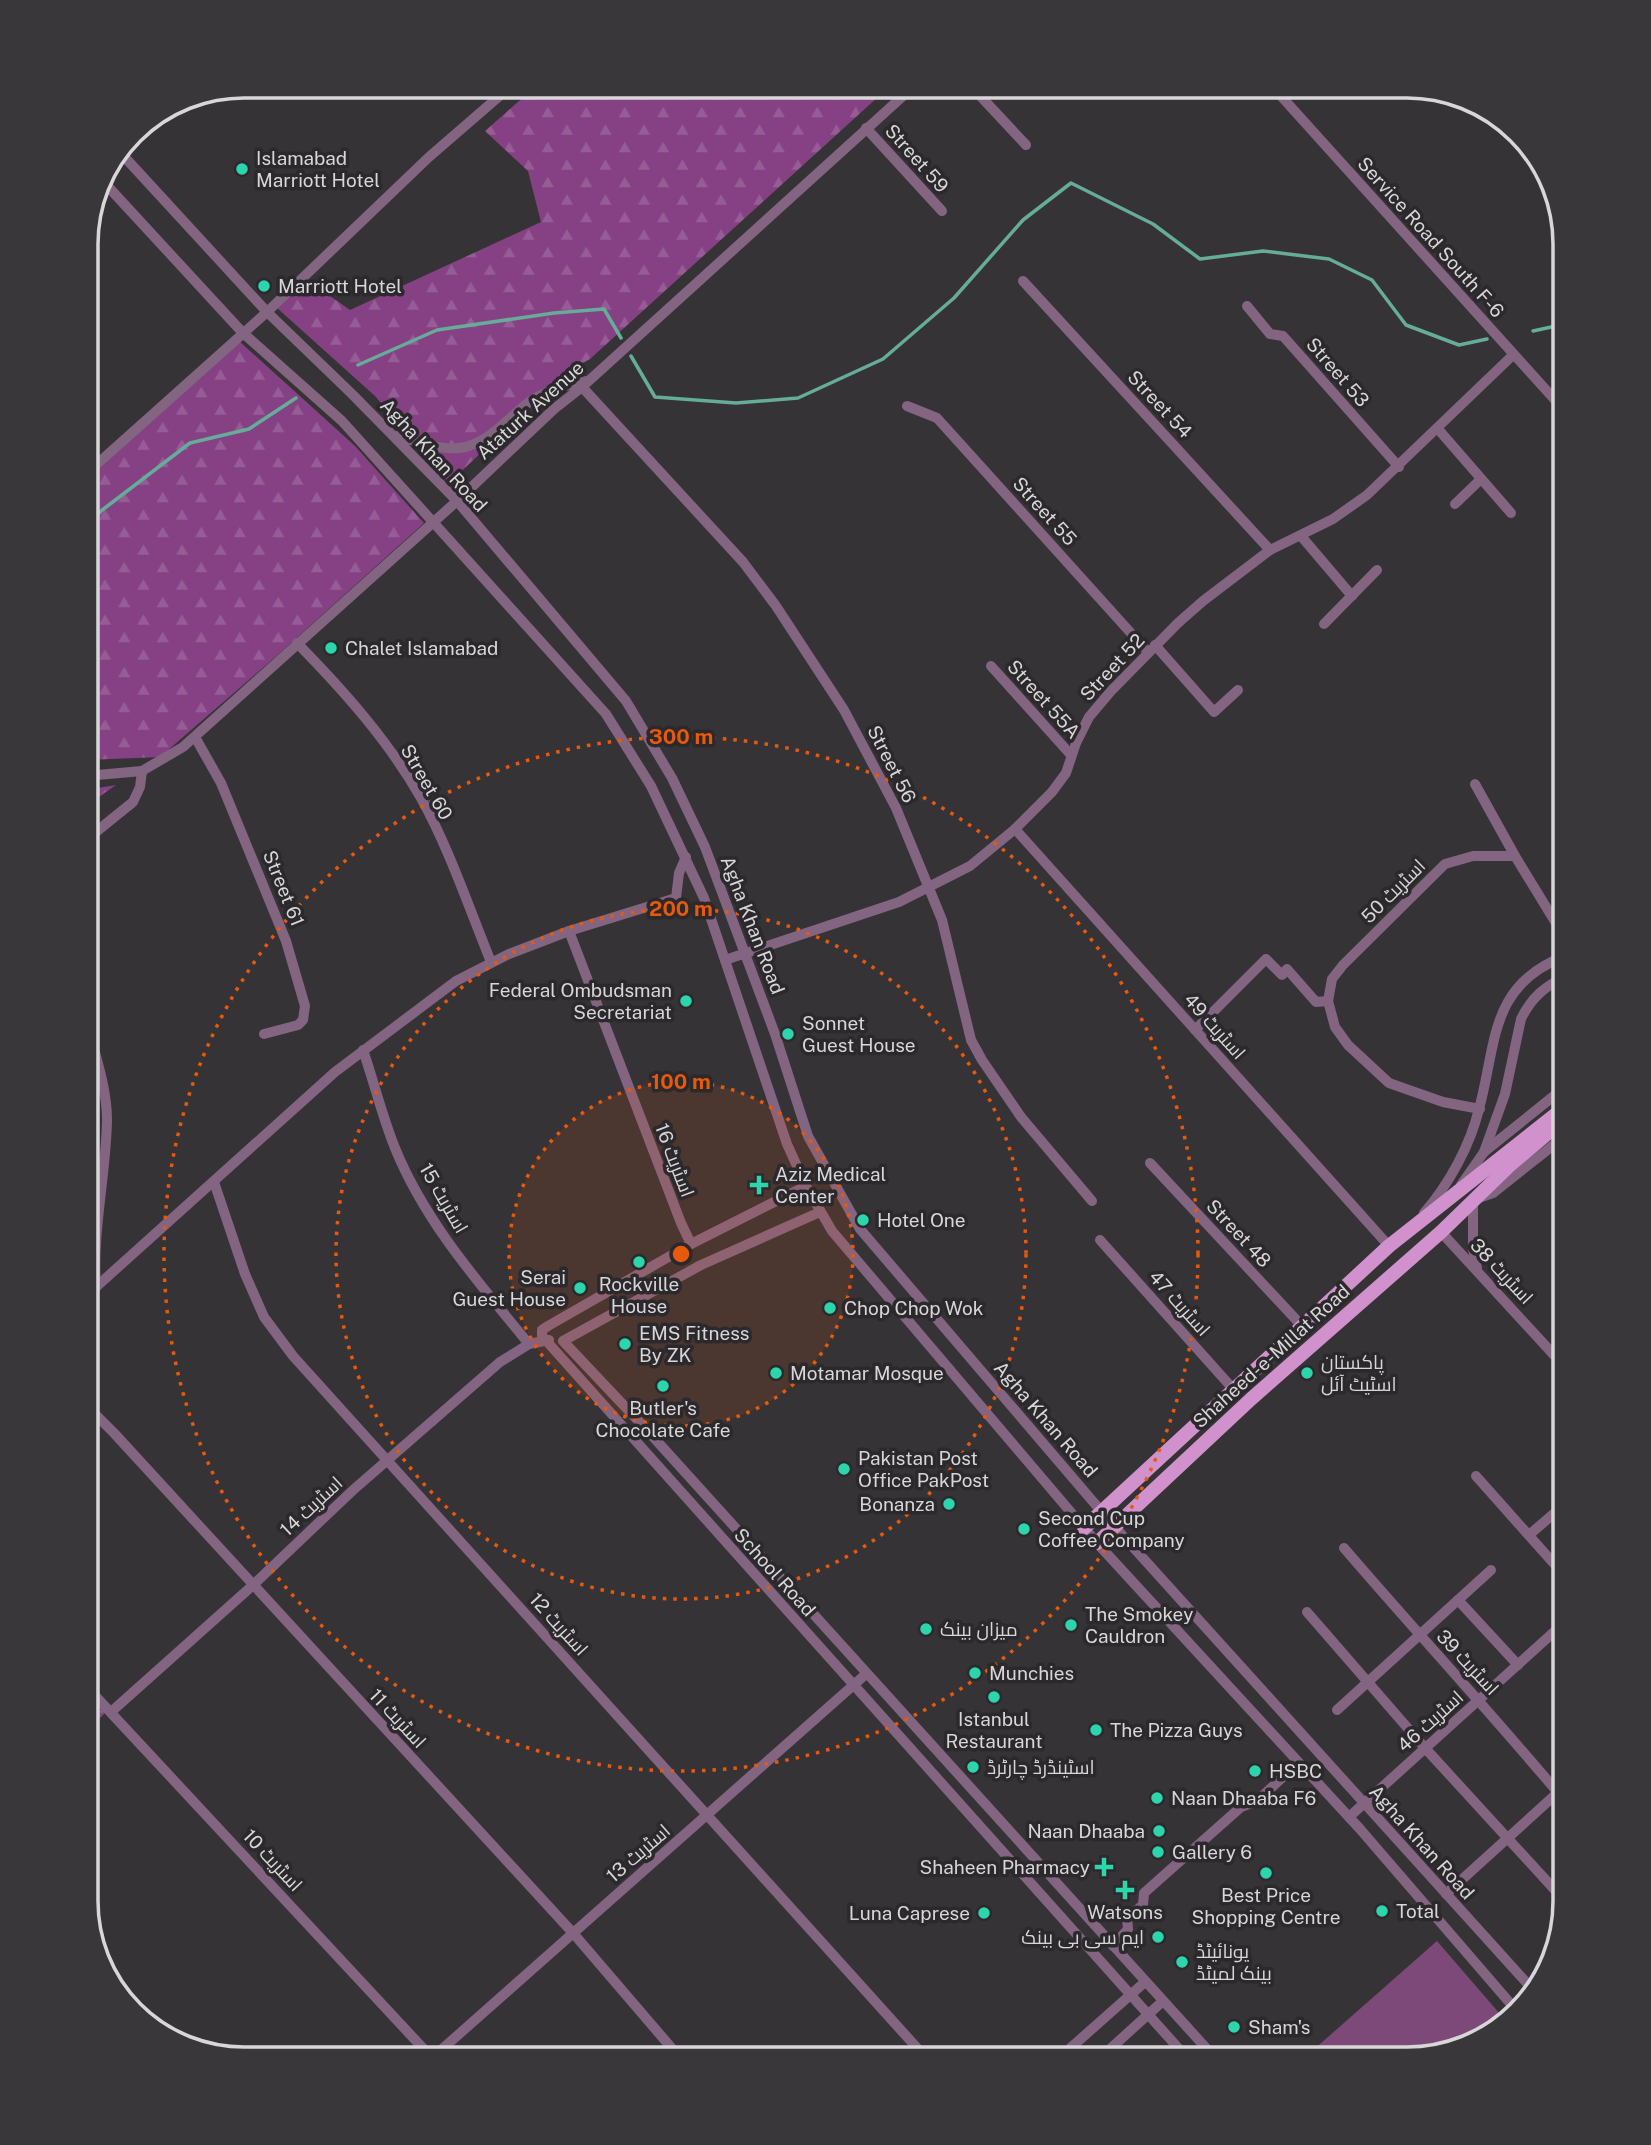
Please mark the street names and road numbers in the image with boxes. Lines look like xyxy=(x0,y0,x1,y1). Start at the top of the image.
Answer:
street label: Street 59 xyxy=(881,119,953,197)
street label: Service Road South F-6 xyxy=(1353,152,1509,322)
street label: Street 53 xyxy=(1302,333,1374,411)
street label: Ataturk Avenue xyxy=(472,356,588,464)
street label: Street 54 xyxy=(1123,366,1197,442)
street label: Agha Khan Road xyxy=(376,394,492,516)
street label: Street 55 xyxy=(1009,472,1081,550)
street label: Street 52 xyxy=(1075,629,1149,705)
street label: Street 55A xyxy=(1003,655,1085,743)
street label: Street 56 xyxy=(863,722,921,806)
street label: Street 60 xyxy=(397,740,457,824)
street label: Street 61 xyxy=(259,847,309,929)
street label: Agha Khan Road xyxy=(717,853,789,997)
street label: اسٹریٹ 50 xyxy=(1357,855,1430,928)
street label: اسٹریٹ 49 xyxy=(1179,988,1250,1064)
street label: اسٹریٹ 16 xyxy=(650,1120,699,1200)
street label: اسٹریٹ 15 xyxy=(414,1159,473,1237)
street label: Street 48 xyxy=(1202,1195,1276,1271)
street label: اسٹریٹ 38 xyxy=(1465,1234,1538,1309)
street label: اسٹریٹ 47 xyxy=(1144,1266,1215,1341)
street label: Shaheed-e-Millat Road xyxy=(1188,1280,1354,1432)
street label: Agha Khan Road xyxy=(990,1357,1102,1481)
street label: اسٹریٹ 14 xyxy=(275,1472,347,1541)
street label: School Road xyxy=(730,1523,820,1621)
street label: اسٹریٹ 12 xyxy=(525,1588,593,1660)
street label: اسٹریٹ 39 xyxy=(1432,1625,1504,1700)
street label: اسٹریٹ 11 xyxy=(364,1684,431,1753)
street label: اسٹریٹ 46 xyxy=(1393,1686,1468,1757)
street label: Agha Khan Road xyxy=(1365,1780,1479,1904)
street label: اسٹریٹ 13 xyxy=(602,1819,675,1887)
street label: اسٹریٹ 10 xyxy=(238,1824,307,1896)

